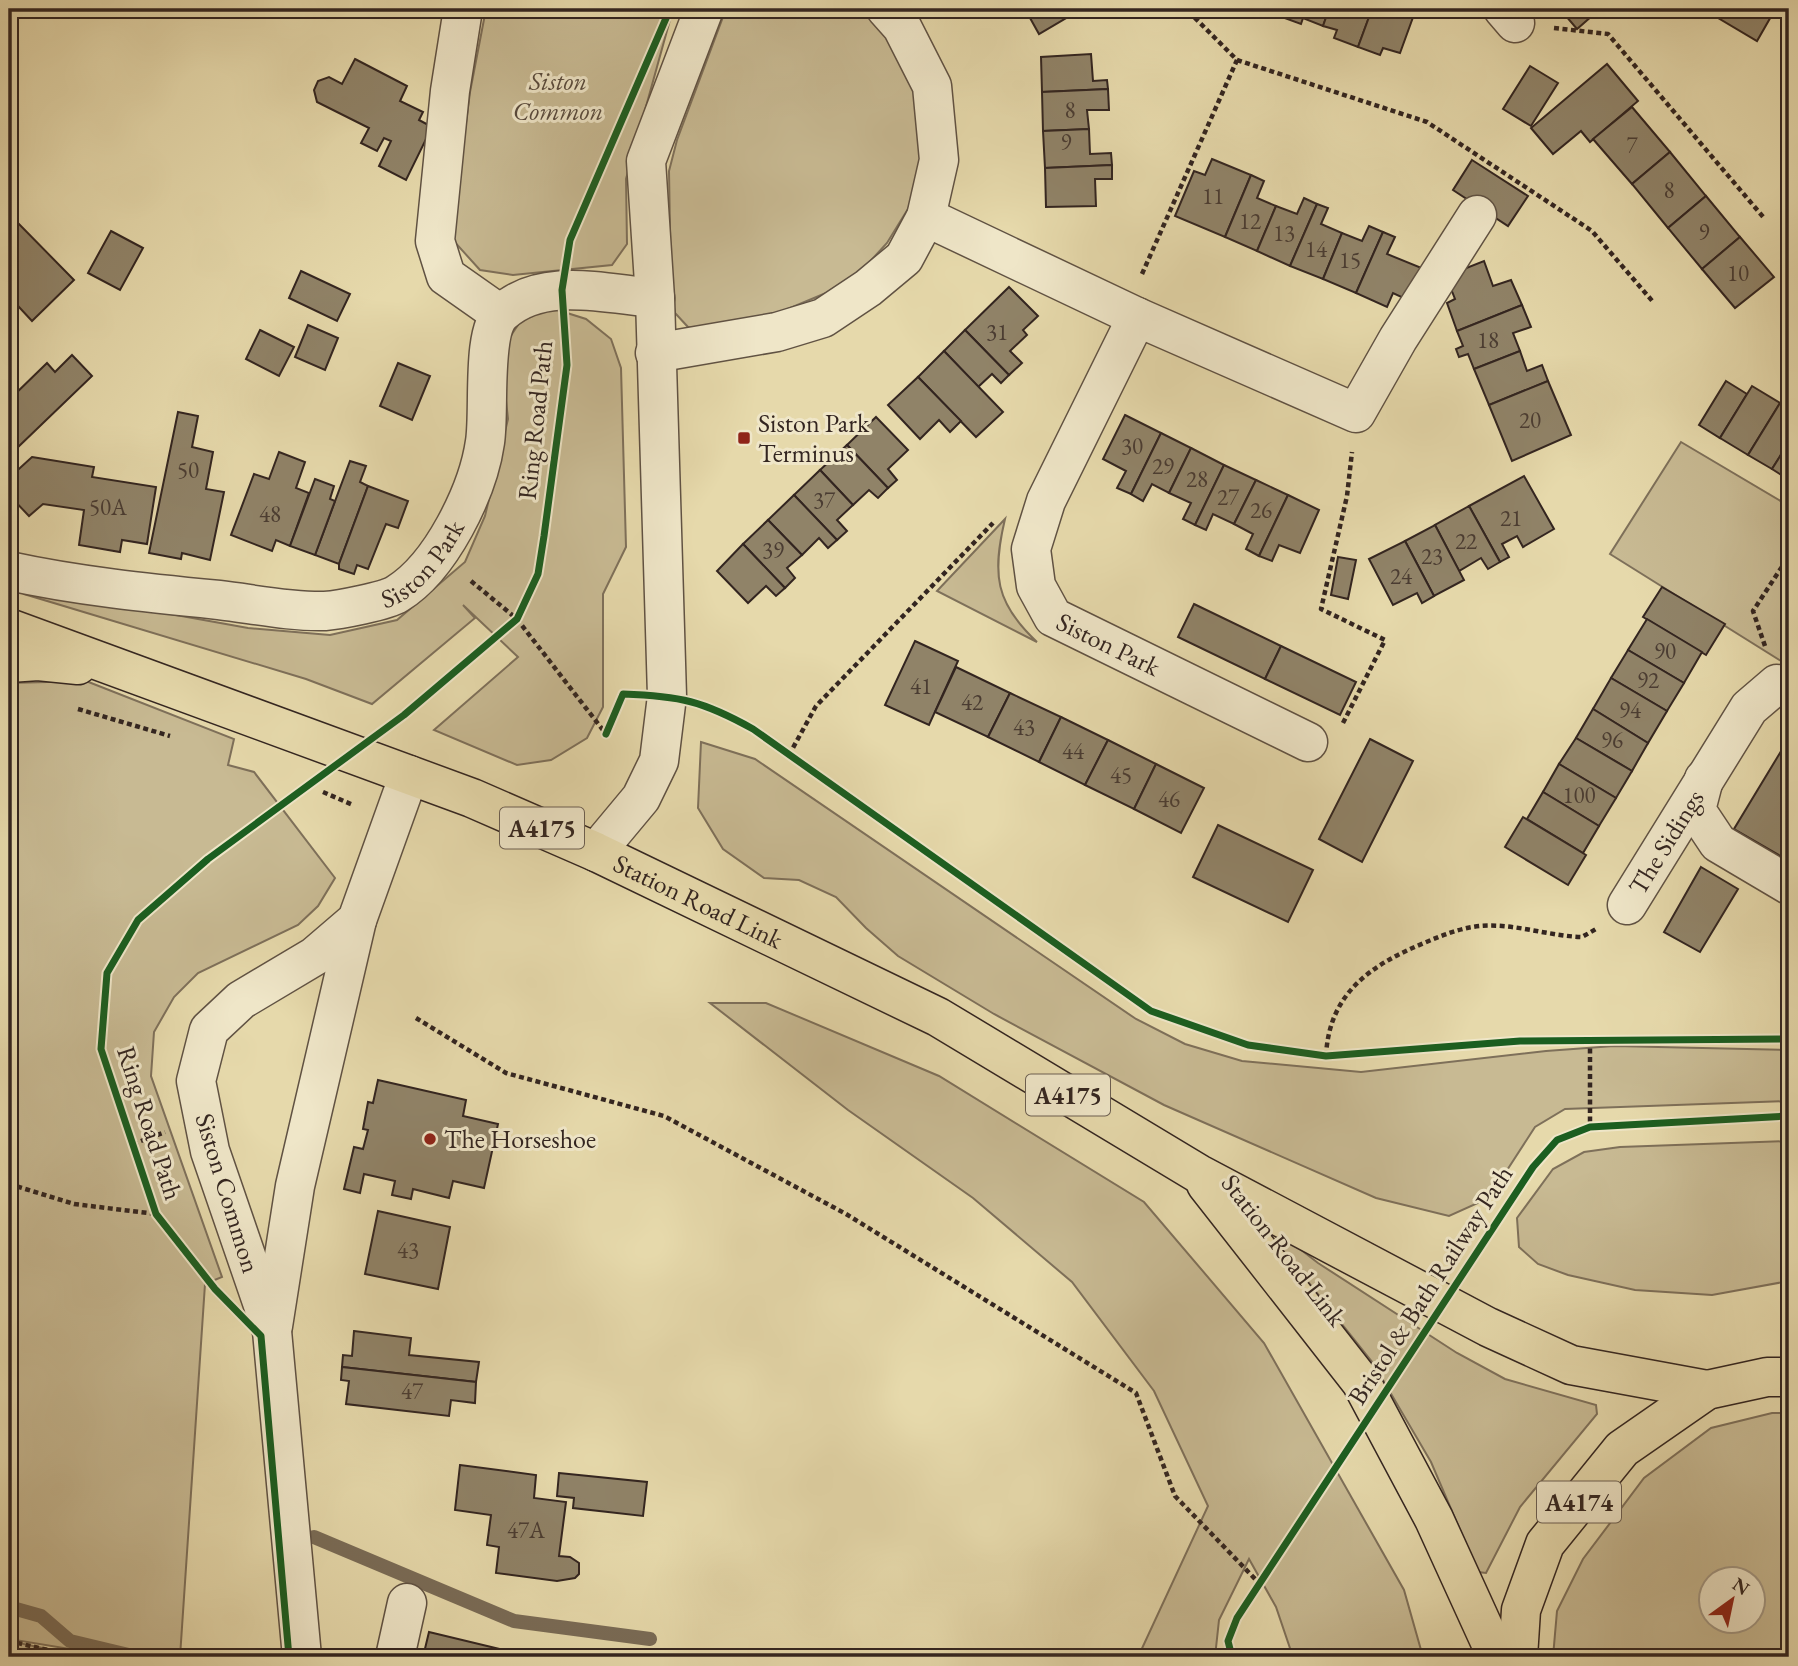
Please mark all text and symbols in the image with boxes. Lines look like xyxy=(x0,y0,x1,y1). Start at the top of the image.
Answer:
park label: Siston Common xyxy=(513,64,603,128)
house number: 8 xyxy=(1064,95,1076,125)
house number: 9 xyxy=(1060,127,1072,157)
house number: 7 xyxy=(1626,130,1638,160)
house number: 8 xyxy=(1663,175,1675,205)
house number: 11 xyxy=(1202,181,1224,211)
house number: 12 xyxy=(1239,206,1261,236)
house number: 9 xyxy=(1698,217,1710,247)
house number: 13 xyxy=(1273,218,1295,248)
house number: 14 xyxy=(1305,234,1328,264)
house number: 15 xyxy=(1339,245,1361,275)
house number: 10 xyxy=(1727,258,1749,288)
house number: 31 xyxy=(986,317,1008,347)
house number: 18 xyxy=(1477,325,1499,355)
street label: Ring Road Path xyxy=(510,339,560,501)
house number: 20 xyxy=(1519,405,1541,435)
place label: Siston Park Terminus xyxy=(758,406,870,470)
marker: Siston Park Terminus xyxy=(736,430,752,446)
house number: 30 xyxy=(1121,431,1143,461)
house number: 29 xyxy=(1152,451,1174,481)
house number: 50 xyxy=(177,455,199,485)
house number: 28 xyxy=(1186,464,1208,494)
house number: 27 xyxy=(1217,482,1240,512)
house number: 37 xyxy=(813,485,836,515)
house number: 50A xyxy=(89,492,128,522)
house number: 26 xyxy=(1250,495,1272,525)
house number: 48 xyxy=(259,499,281,529)
house number: 21 xyxy=(1500,503,1522,533)
street label: Siston Park xyxy=(376,513,472,616)
house number: 22 xyxy=(1455,526,1477,556)
house number: 39 xyxy=(762,535,784,565)
house number: 23 xyxy=(1421,541,1443,571)
house number: 24 xyxy=(1390,561,1413,591)
street label: Siston Park xyxy=(1051,604,1167,684)
house number: 90 xyxy=(1654,636,1676,666)
house number: 92 xyxy=(1637,665,1659,695)
house number: 41 xyxy=(910,671,932,701)
house number: 42 xyxy=(961,687,983,717)
house number: 94 xyxy=(1619,695,1642,725)
house number: 43 xyxy=(1013,712,1035,742)
house number: 96 xyxy=(1601,725,1623,755)
house number: 44 xyxy=(1062,736,1085,766)
house number: 45 xyxy=(1110,760,1132,790)
house number: 100 xyxy=(1562,780,1596,810)
street label: The Sidings xyxy=(1621,783,1711,901)
house number: 46 xyxy=(1158,784,1180,814)
road number: A4175 xyxy=(500,808,584,848)
street label: Station Road Link xyxy=(608,846,789,957)
street label: Ring Road Path xyxy=(109,1042,191,1204)
road number: A4175 xyxy=(1026,1074,1110,1115)
street label: Siston Common xyxy=(188,1109,268,1277)
place label: The Horseshoe xyxy=(444,1122,596,1156)
marker: The Horseshoe xyxy=(422,1131,438,1147)
street label: Bristol & Bath Railway Path xyxy=(1340,1159,1520,1411)
street label: Station Road Link xyxy=(1214,1167,1355,1334)
house number: 43 xyxy=(397,1235,419,1265)
house number: 47 xyxy=(401,1376,424,1406)
road number: A4174 xyxy=(1537,1482,1621,1522)
house number: 47A xyxy=(507,1515,546,1545)
north arrow xyxy=(1696,1564,1766,1634)
text: N xyxy=(1728,1571,1755,1601)

